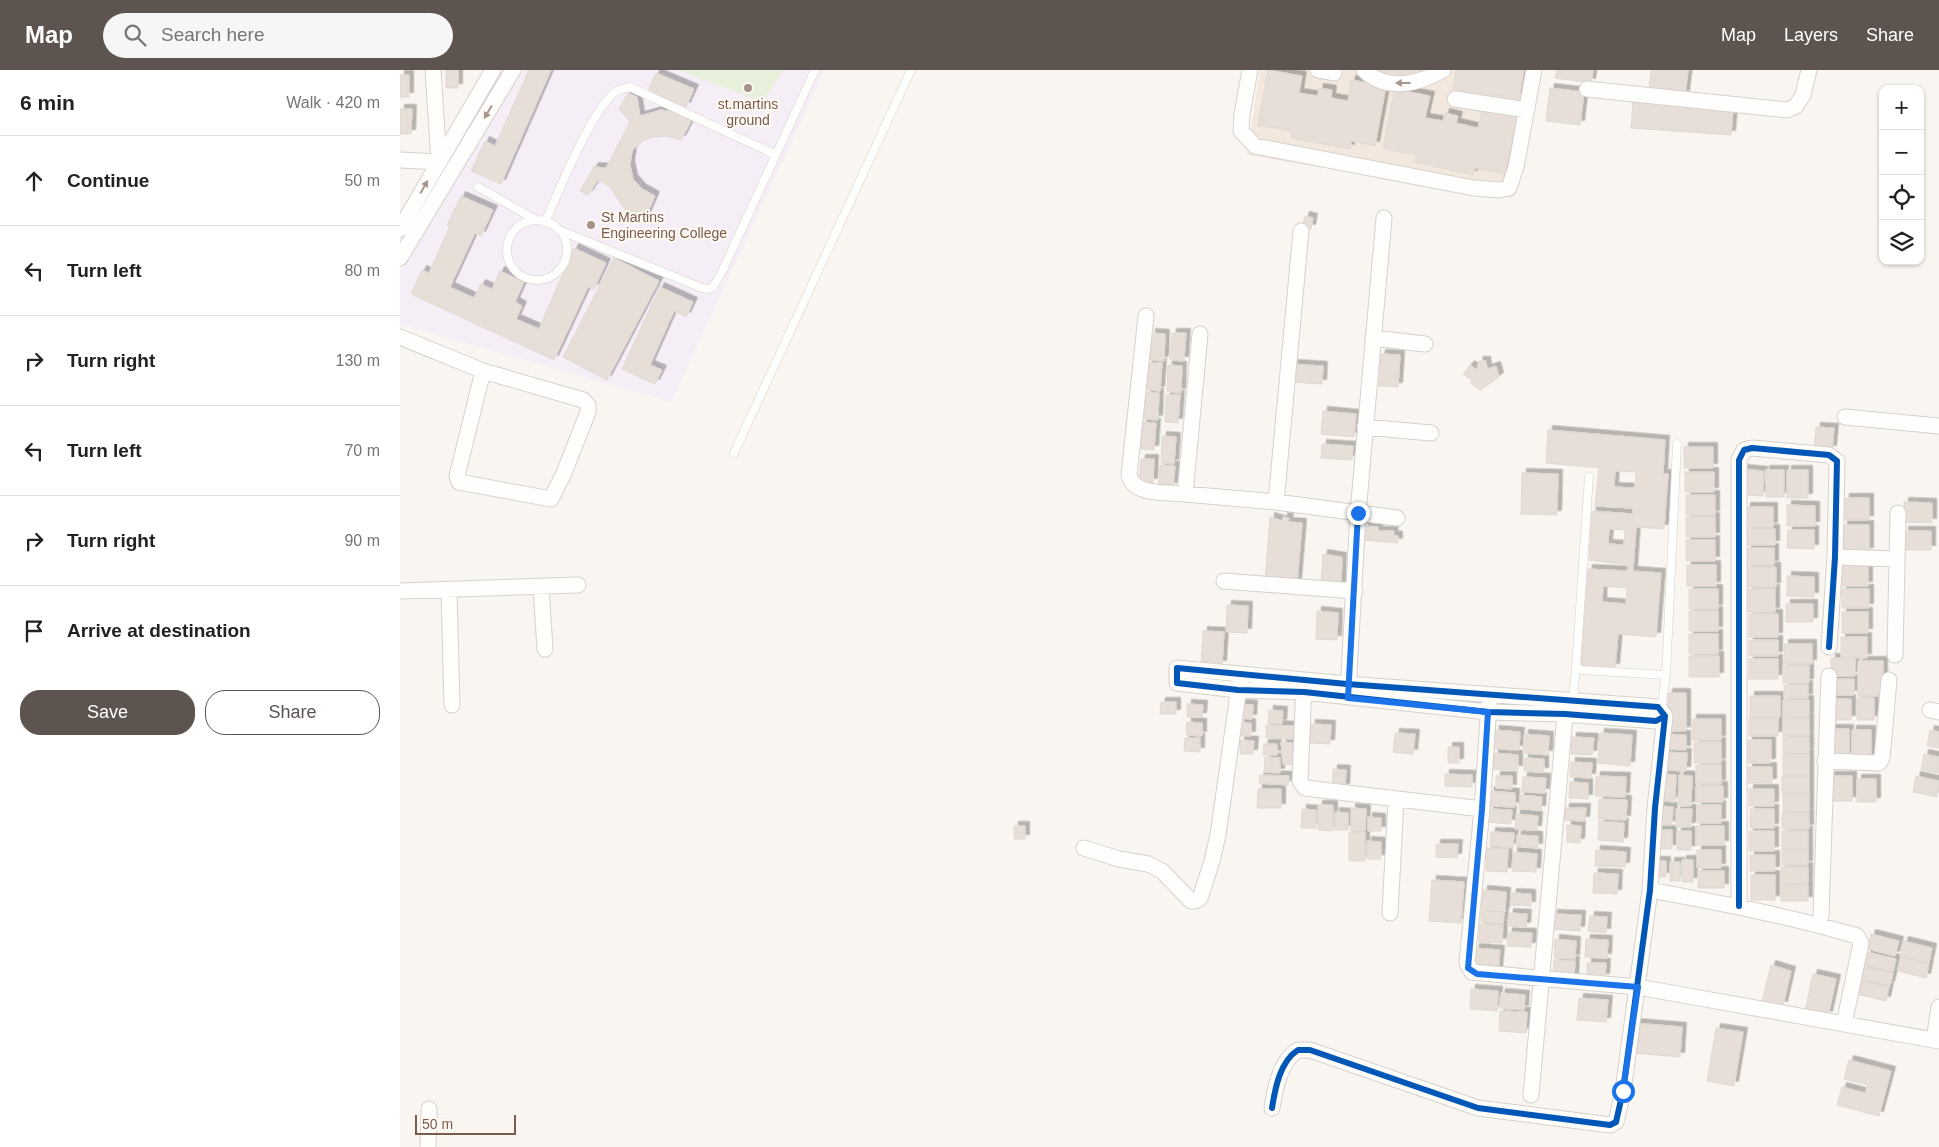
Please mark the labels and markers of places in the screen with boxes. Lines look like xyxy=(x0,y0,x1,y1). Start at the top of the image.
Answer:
marker: st.martins ground xyxy=(742,82,754,94)
place label: st.martins ground xyxy=(718,96,778,128)
place label: St Martins Engineering College xyxy=(601,209,727,241)
marker: St Martins Engineering College xyxy=(585,219,597,231)

